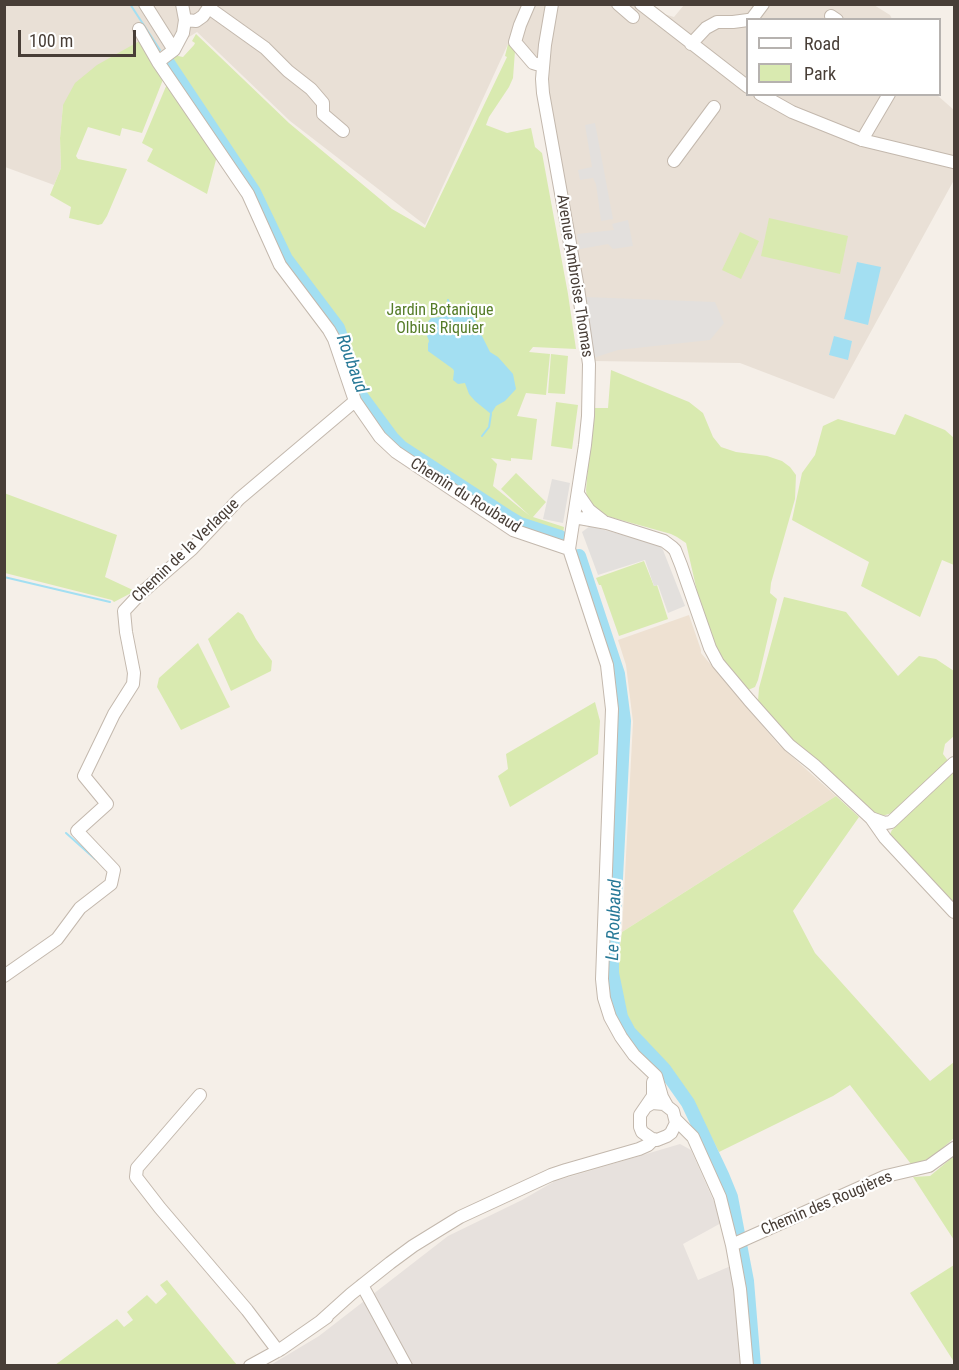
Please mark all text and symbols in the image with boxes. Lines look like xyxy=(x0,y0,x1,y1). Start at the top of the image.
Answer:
scale bar xyxy=(21,18,140,56)
legend xyxy=(746,18,941,96)
text: 100 m xyxy=(29,30,73,51)
text: Road xyxy=(804,33,840,54)
text: Park xyxy=(804,63,836,84)
street label: Avenue Ambroise Thomas xyxy=(552,193,596,359)
park label: Jardin Botanique Olbius Riquier xyxy=(387,301,493,339)
water label: Roubaud xyxy=(330,332,372,396)
street label: Chemin du Roubaud xyxy=(406,454,524,538)
street label: Chemin de la Verlaque xyxy=(129,495,243,607)
water label: Le Roubaud xyxy=(603,879,627,961)
street label: Chemin des Rougières xyxy=(758,1168,896,1240)

